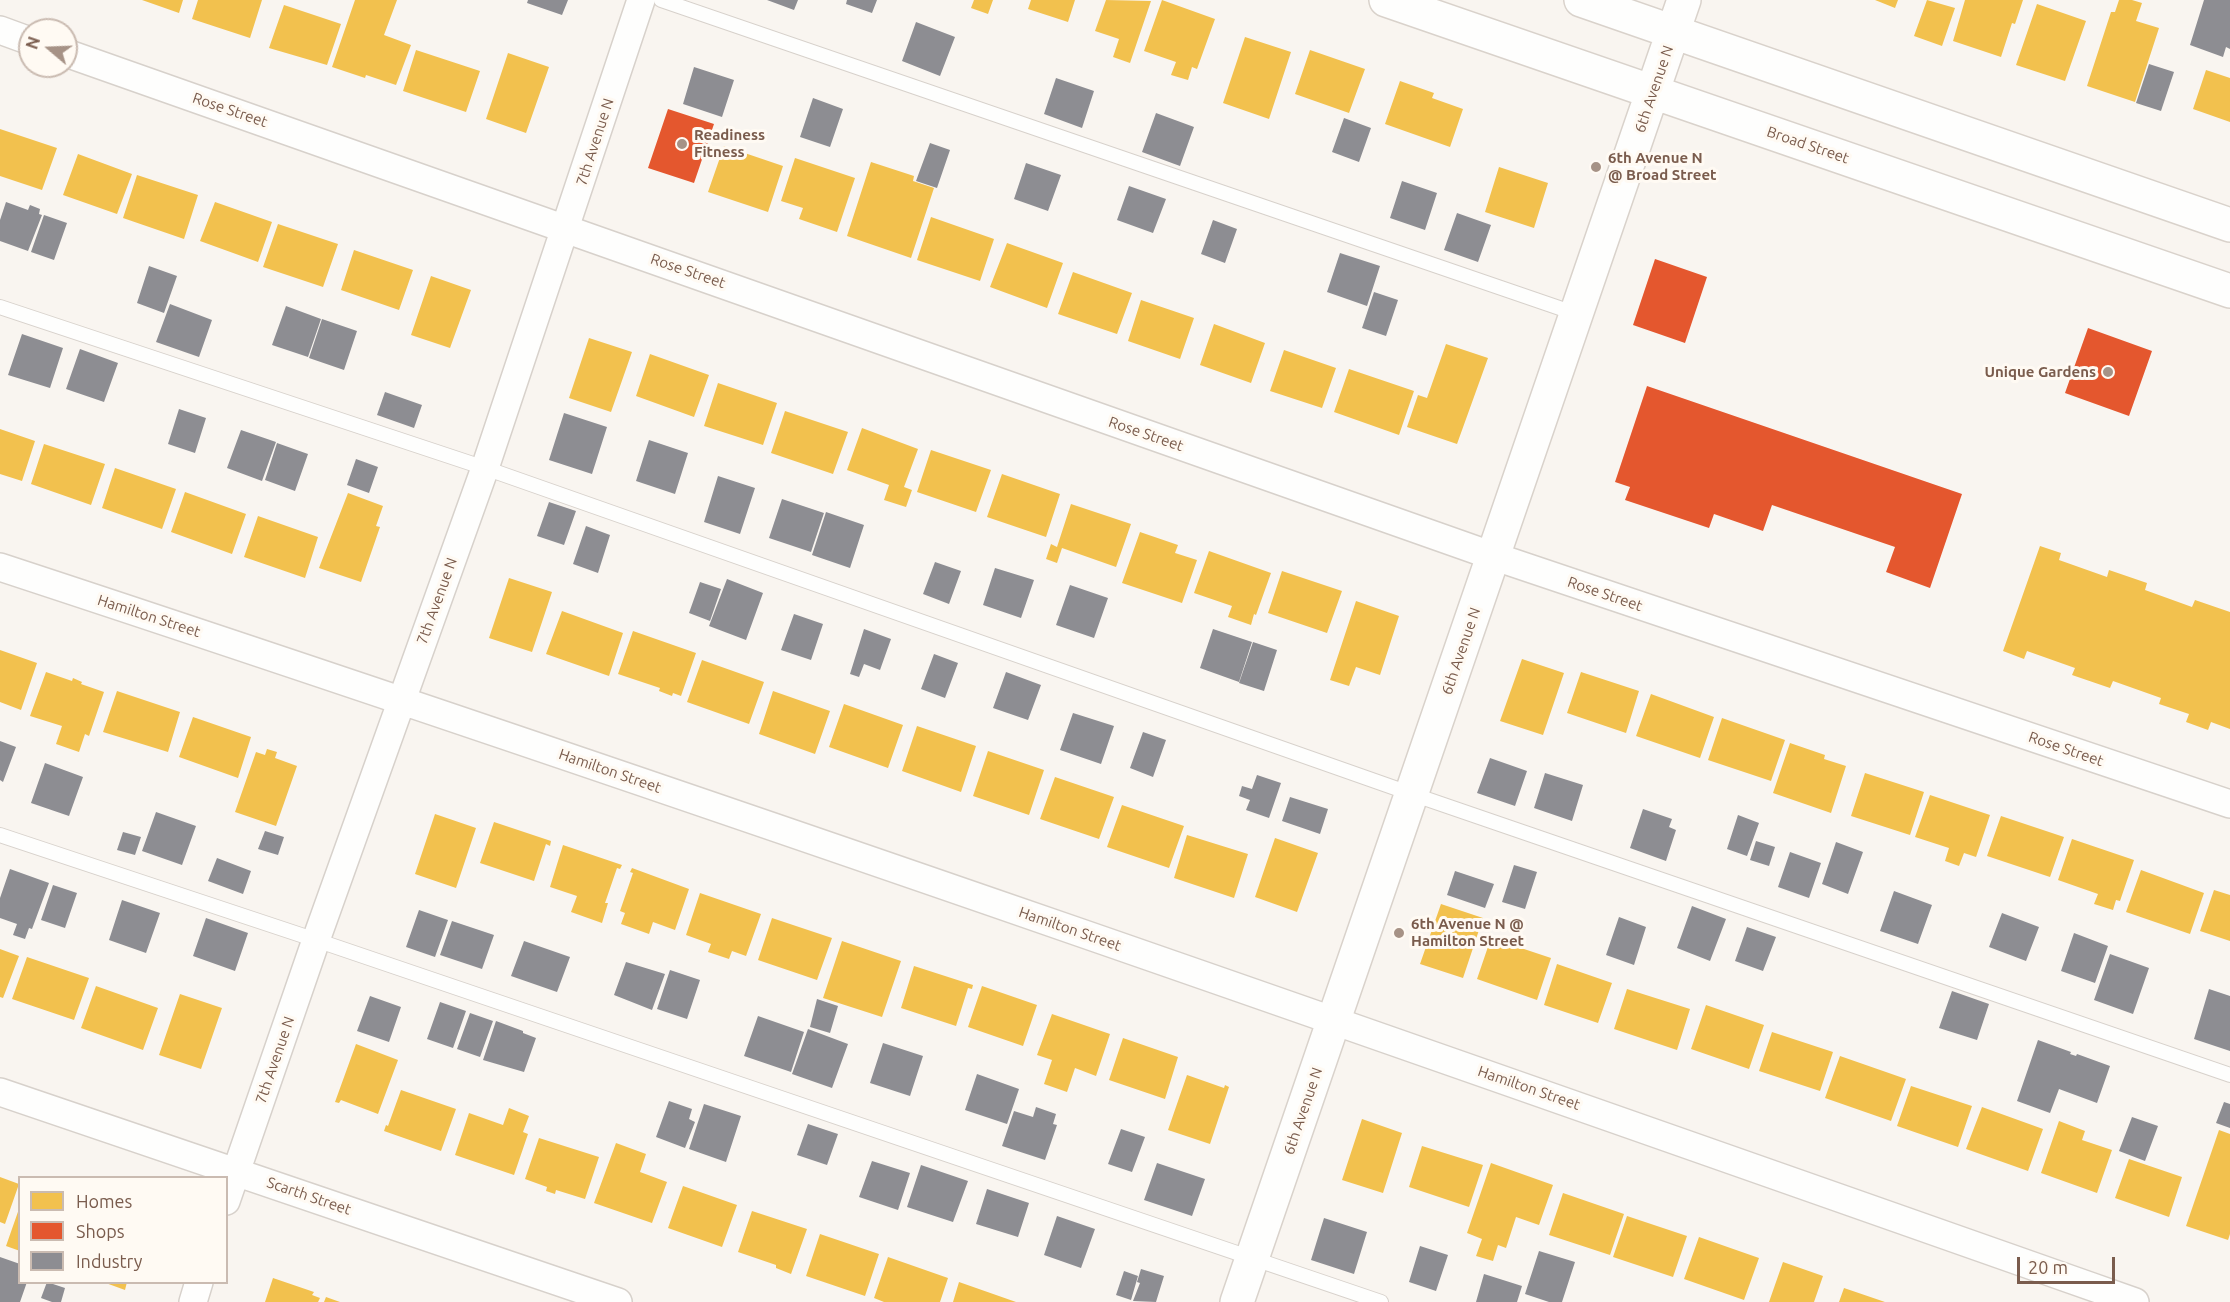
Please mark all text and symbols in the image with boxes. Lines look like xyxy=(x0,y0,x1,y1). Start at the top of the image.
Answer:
north arrow xyxy=(18,18,78,78)
text: N xyxy=(22,34,43,51)
street label: 6th Avenue N xyxy=(1631,43,1677,135)
street label: Rose Street xyxy=(190,89,270,131)
street label: 7th Avenue N xyxy=(572,96,618,188)
street label: Broad Street xyxy=(1765,123,1851,167)
place label: Readiness Fitness xyxy=(694,126,765,161)
marker: Readiness Fitness xyxy=(675,137,689,151)
place label: 6th Avenue N @ Broad Street xyxy=(1608,149,1717,184)
marker: 6th Avenue N @ Broad Street xyxy=(1589,160,1603,174)
street label: Rose Street xyxy=(648,250,728,292)
place label: Unique Gardens xyxy=(1985,363,2096,381)
marker: Unique Gardens xyxy=(2101,365,2115,379)
street label: Rose Street xyxy=(1106,413,1186,455)
street label: 7th Avenue N xyxy=(413,555,461,647)
street label: Rose Street xyxy=(1565,573,1645,615)
street label: Hamilton Street xyxy=(95,591,203,641)
street label: 6th Avenue N xyxy=(1438,605,1484,697)
street label: Rose Street xyxy=(2026,728,2106,770)
street label: Hamilton Street xyxy=(556,745,664,797)
street label: Hamilton Street xyxy=(1016,903,1124,955)
place label: 6th Avenue N @ Hamilton Street xyxy=(1411,915,1524,950)
marker: 6th Avenue N @ Hamilton Street xyxy=(1392,926,1406,940)
street label: 7th Avenue N xyxy=(252,1014,298,1106)
street label: Hamilton Street xyxy=(1475,1062,1583,1114)
street label: 6th Avenue N xyxy=(1280,1065,1326,1157)
street label: Scarth Street xyxy=(264,1173,354,1219)
legend xyxy=(18,1176,228,1284)
text: Homes xyxy=(76,1191,132,1211)
text: Shops xyxy=(76,1221,125,1241)
scale bar xyxy=(2020,1245,2118,1283)
text: Industry xyxy=(76,1251,142,1271)
text: 20 m xyxy=(2028,1257,2068,1277)

